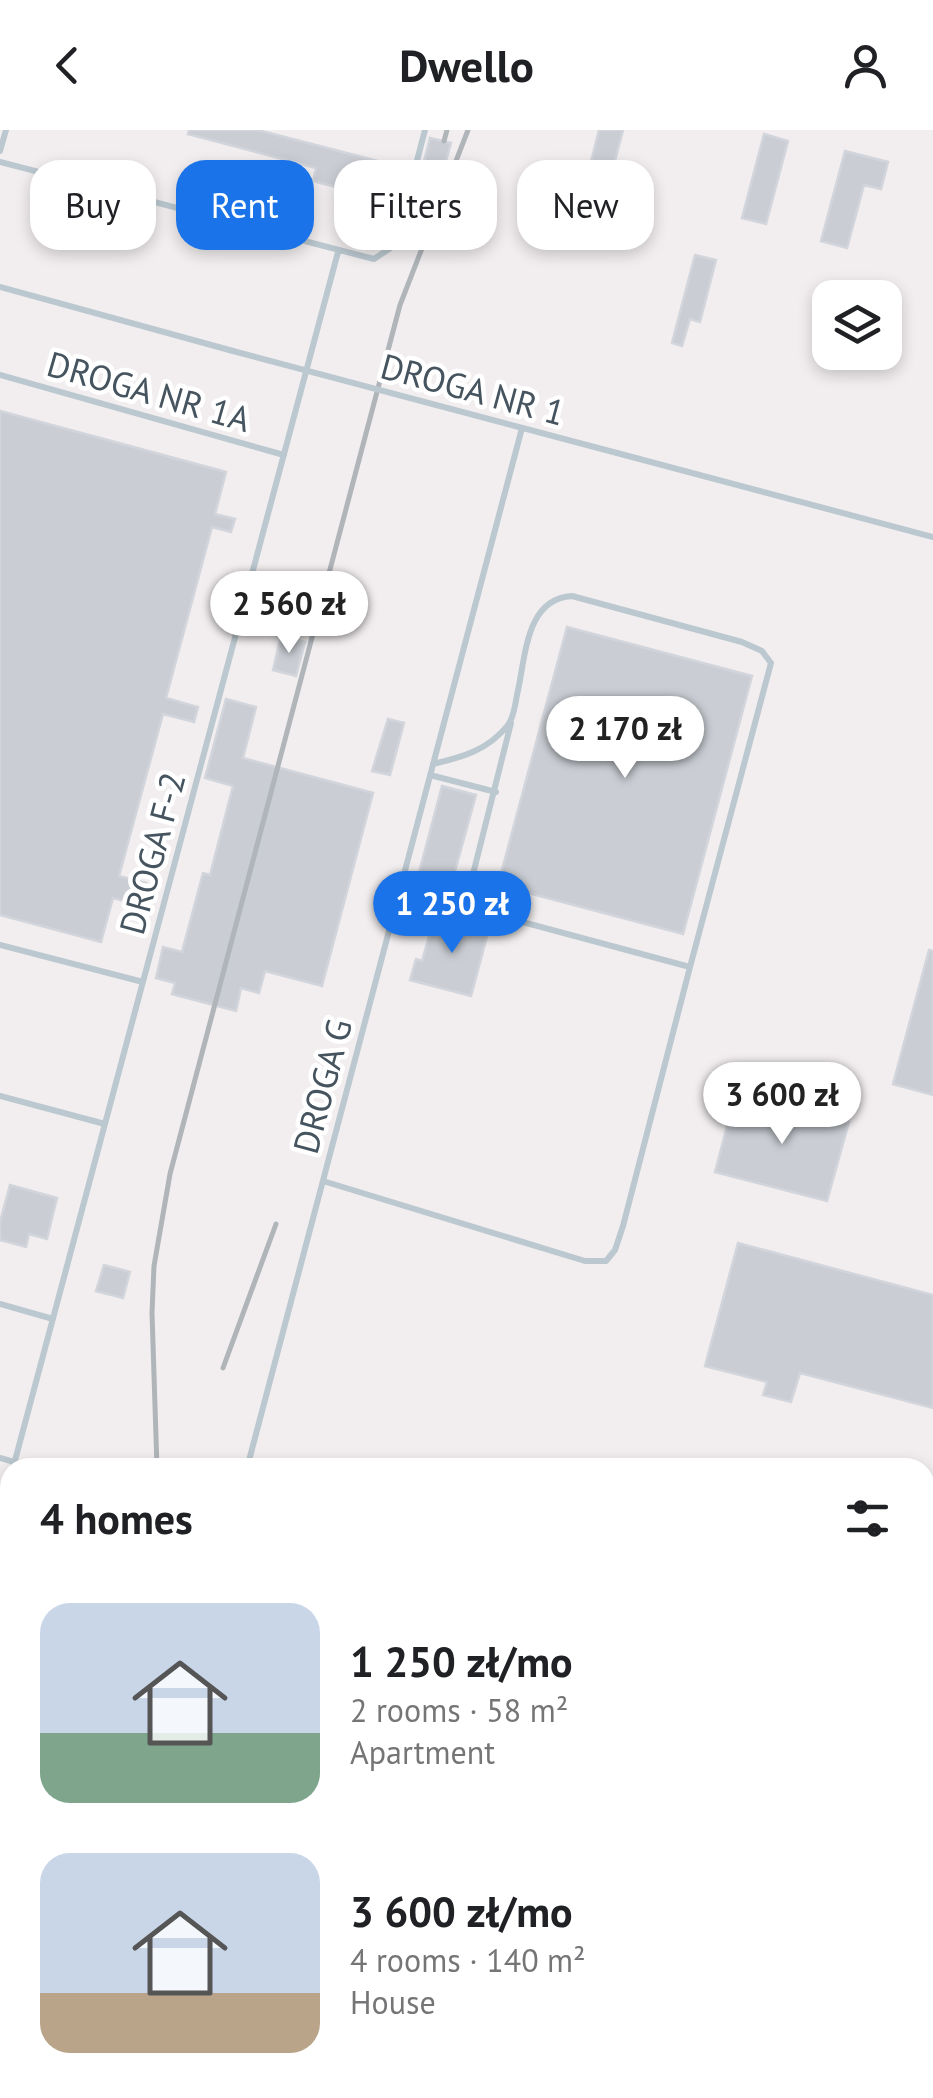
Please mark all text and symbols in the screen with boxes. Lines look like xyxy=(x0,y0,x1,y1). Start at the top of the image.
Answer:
text: Dwello xyxy=(399,36,534,94)
icon: back xyxy=(40,38,95,93)
icon: person xyxy=(838,38,893,93)
chip: Buy xyxy=(30,160,156,250)
chip: Rent xyxy=(176,160,314,250)
chip: Filters xyxy=(334,160,497,250)
chip: New xyxy=(517,160,654,250)
map controls xyxy=(812,280,902,370)
button: layers xyxy=(812,280,902,370)
street label: DROGA NR 1A xyxy=(42,340,256,442)
street label: DROGA NR 1 xyxy=(376,342,570,436)
pin: 2 560 zł xyxy=(186,571,392,656)
text: 2 560 zł xyxy=(232,582,346,624)
pin: 2 170 zł xyxy=(522,696,728,781)
text: 2 170 zł xyxy=(568,707,682,749)
street label: DROGA F-2 xyxy=(108,767,196,939)
pin: 1 250 zł xyxy=(349,871,555,956)
text: 1 250 zł xyxy=(395,882,509,924)
street label: DROGA G xyxy=(282,1014,362,1158)
pin: 3 600 zł xyxy=(679,1062,885,1147)
text: 3 600 zł xyxy=(725,1073,839,1115)
text: 4 homes xyxy=(40,1491,193,1546)
icon: filters xyxy=(840,1491,895,1546)
text: 1 250 zł/mo xyxy=(350,1634,573,1689)
icon: home xyxy=(120,1643,240,1763)
text: 2 rooms · 58 m² xyxy=(350,1689,568,1731)
text: Apartment xyxy=(350,1731,495,1773)
text: 3 600 zł/mo xyxy=(350,1884,573,1939)
icon: home xyxy=(120,1893,240,2013)
text: 4 rooms · 140 m² xyxy=(350,1939,586,1981)
text: House xyxy=(350,1981,436,2023)

